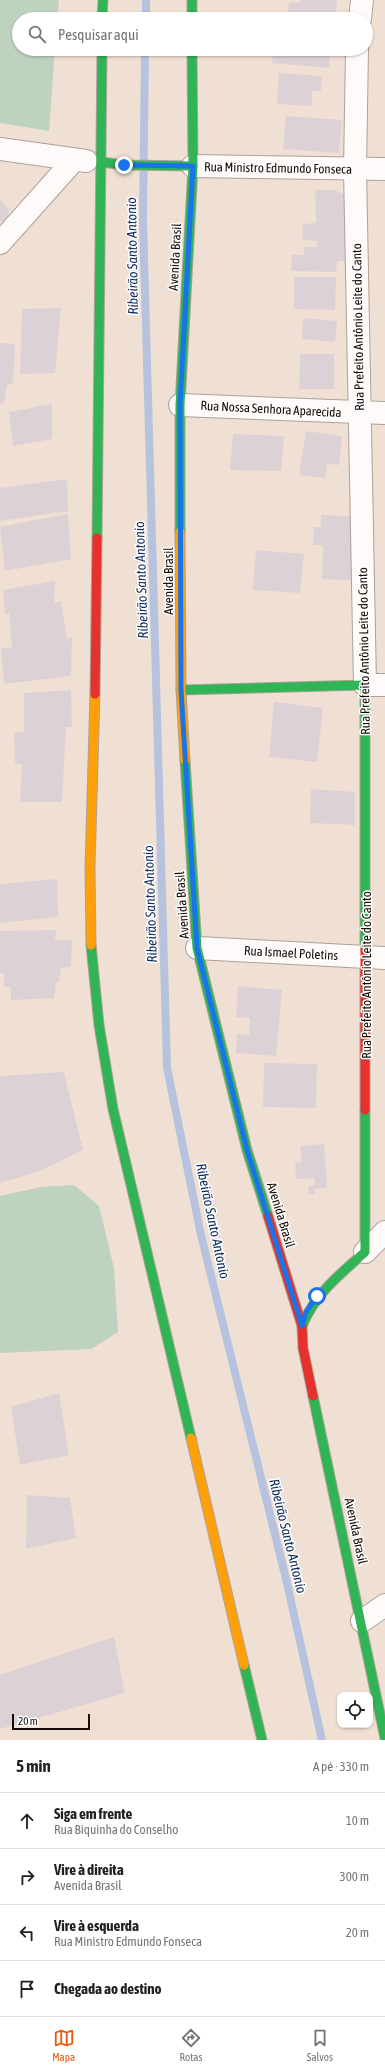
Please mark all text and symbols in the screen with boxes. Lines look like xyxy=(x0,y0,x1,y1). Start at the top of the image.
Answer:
search box xyxy=(12,12,373,56)
icon: search xyxy=(26,23,48,45)
text: Pesquisar aqui xyxy=(58,26,139,43)
route end xyxy=(115,156,133,174)
street label: Rua Ministro Edmundo Fonseca xyxy=(204,159,352,177)
water label: Ribeirão Santo Antonio xyxy=(123,197,141,315)
street label: Avenida Brasil xyxy=(166,222,184,291)
street label: Rua Prefeito Antônio Leite do Canto xyxy=(349,243,367,411)
street label: Rua Nossa Senhora Aparecida xyxy=(200,398,342,420)
water label: Ribeirão Santo Antonio xyxy=(131,521,151,639)
street label: Avenida Brasil xyxy=(161,547,176,615)
street label: Rua Prefeito Antônio Leite do Canto xyxy=(355,567,373,735)
water label: Ribeirão Santo Antonio xyxy=(140,845,160,963)
street label: Avenida Brasil xyxy=(172,870,192,939)
street label: Rua Prefeito Antônio Leite do Canto xyxy=(359,891,374,1059)
street label: Rua Ismael Poletins xyxy=(244,943,339,963)
water label: Ribeirão Santo Antonio xyxy=(193,1162,233,1281)
street label: Avenida Brasil xyxy=(264,1180,298,1250)
route start xyxy=(308,1287,326,1305)
water label: Ribeirão Santo Antonio xyxy=(266,1477,310,1595)
street label: Avenida Brasil xyxy=(342,1496,370,1566)
map controls xyxy=(337,1692,373,1728)
button: locate xyxy=(337,1692,373,1728)
scale bar xyxy=(12,1712,90,1731)
text: 20 m xyxy=(18,1715,38,1727)
text: 5 min xyxy=(16,1756,51,1776)
text: A pé · 330 m xyxy=(313,1759,369,1774)
text: Siga em frente xyxy=(54,1805,132,1822)
icon: ahead xyxy=(16,1810,38,1832)
text: 10 m xyxy=(346,1813,369,1828)
text: Rua Biquinha do Conselho xyxy=(54,1822,178,1837)
text: Vire à direita xyxy=(54,1861,124,1878)
icon: right xyxy=(16,1866,38,1888)
text: 300 m xyxy=(340,1869,369,1884)
text: Avenida Brasil xyxy=(54,1878,122,1893)
text: Vire à esquerda xyxy=(54,1917,139,1934)
icon: left xyxy=(16,1922,38,1944)
text: 20 m xyxy=(346,1925,369,1940)
text: Rua Ministro Edmundo Fonseca xyxy=(54,1934,202,1949)
icon: arrive xyxy=(16,1978,38,2000)
text: Chegada ao destino xyxy=(54,1980,162,1997)
tab: Mapa xyxy=(52,2027,75,2063)
tab: Rotas xyxy=(179,2027,202,2063)
tab: Salvos xyxy=(307,2027,333,2063)

